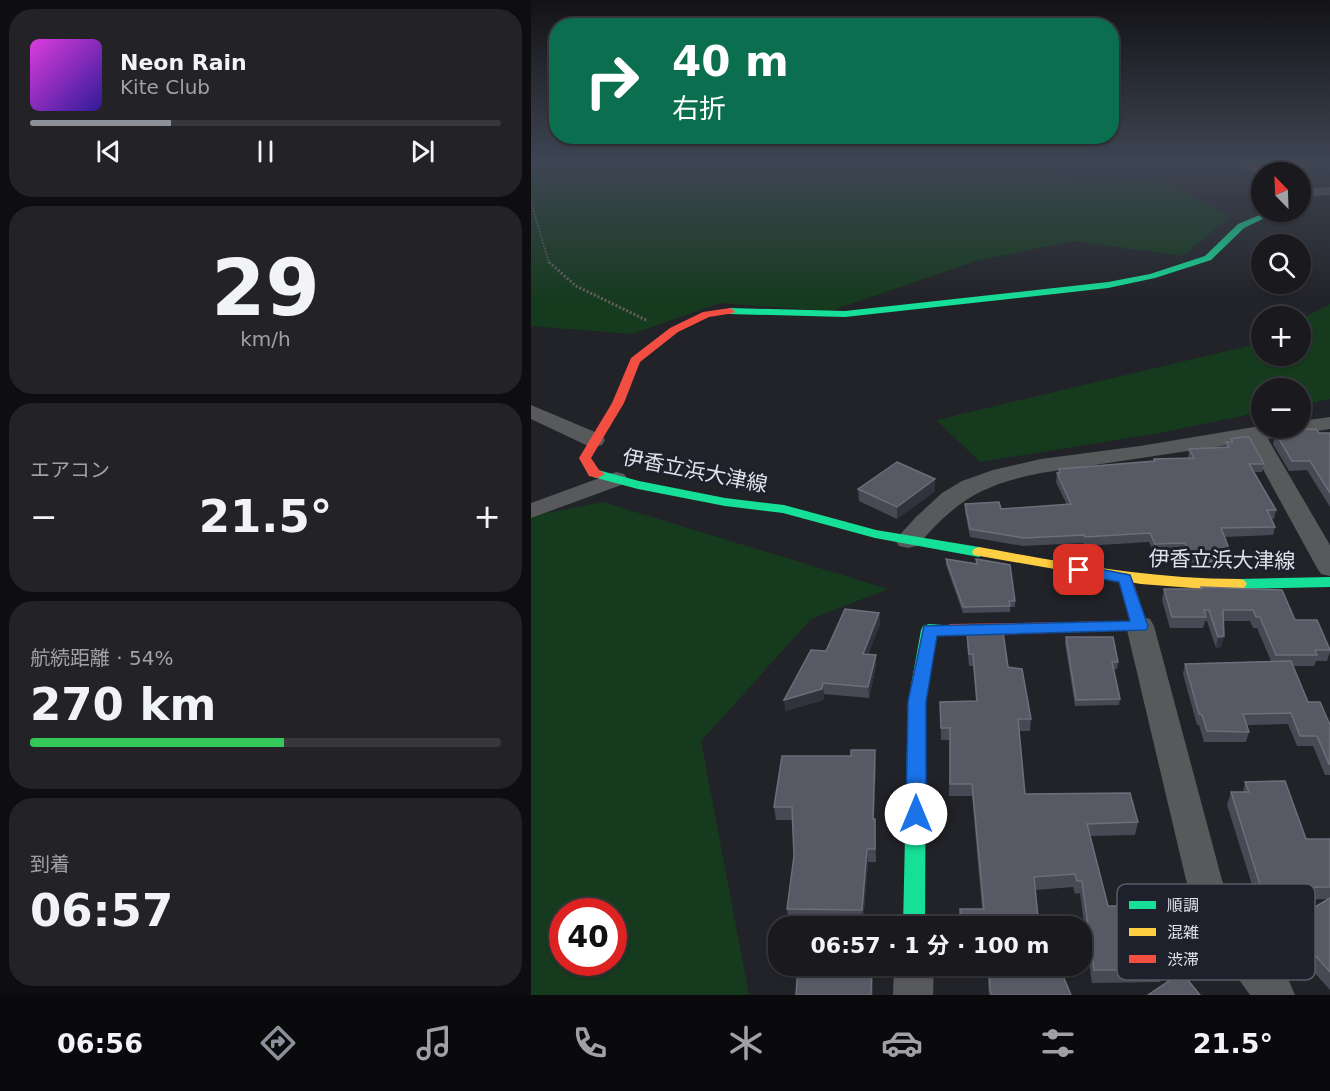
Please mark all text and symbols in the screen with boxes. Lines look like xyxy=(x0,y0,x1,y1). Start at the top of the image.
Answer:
text: 40 m xyxy=(672,37,789,86)
icon: right xyxy=(573,42,651,120)
text: Neon Rain xyxy=(120,50,247,75)
text: Kite Club xyxy=(120,75,210,99)
text: 右折 xyxy=(672,93,726,124)
icon: previous xyxy=(92,135,125,168)
icon: pause xyxy=(249,135,282,168)
icon: next xyxy=(406,135,439,168)
north arrow xyxy=(1251,162,1311,222)
map controls xyxy=(1251,162,1311,438)
button: search xyxy=(1251,234,1311,294)
text: 29 xyxy=(211,243,320,333)
button: + xyxy=(1251,306,1311,366)
text: km/h xyxy=(240,327,291,351)
button: − xyxy=(1251,378,1311,438)
street label: 伊香立浜大津線 xyxy=(621,445,769,497)
text: エアコン xyxy=(30,458,110,482)
text: 21.5° xyxy=(199,490,332,543)
text: − xyxy=(30,497,58,536)
text: + xyxy=(473,497,501,536)
pin xyxy=(1053,544,1104,595)
street label: 伊香立浜大津線 xyxy=(1148,547,1296,573)
icon: arrive xyxy=(1062,553,1095,586)
text: 航続距離 · 54% xyxy=(30,646,174,670)
text: 270 km xyxy=(30,678,216,731)
position arrow xyxy=(884,782,948,846)
text: 到着 xyxy=(30,852,70,876)
text: 06:57 xyxy=(30,884,173,937)
legend xyxy=(1117,884,1315,980)
text: 順調 xyxy=(1167,896,1199,915)
speed limit sign: 40 xyxy=(549,898,627,976)
text: 混雑 xyxy=(1167,923,1199,942)
text: 06:57 · 1 分 · 100 m xyxy=(811,933,1049,958)
text: 渋滞 xyxy=(1167,950,1199,969)
icon: directions xyxy=(257,1022,299,1064)
icon: music xyxy=(413,1022,455,1064)
icon: phone xyxy=(569,1022,611,1064)
icon: climate xyxy=(725,1022,767,1064)
icon: car xyxy=(881,1022,923,1064)
icon: filters xyxy=(1037,1022,1079,1064)
text: 06:56 xyxy=(57,1028,143,1059)
text: 21.5° xyxy=(1193,1028,1273,1059)

